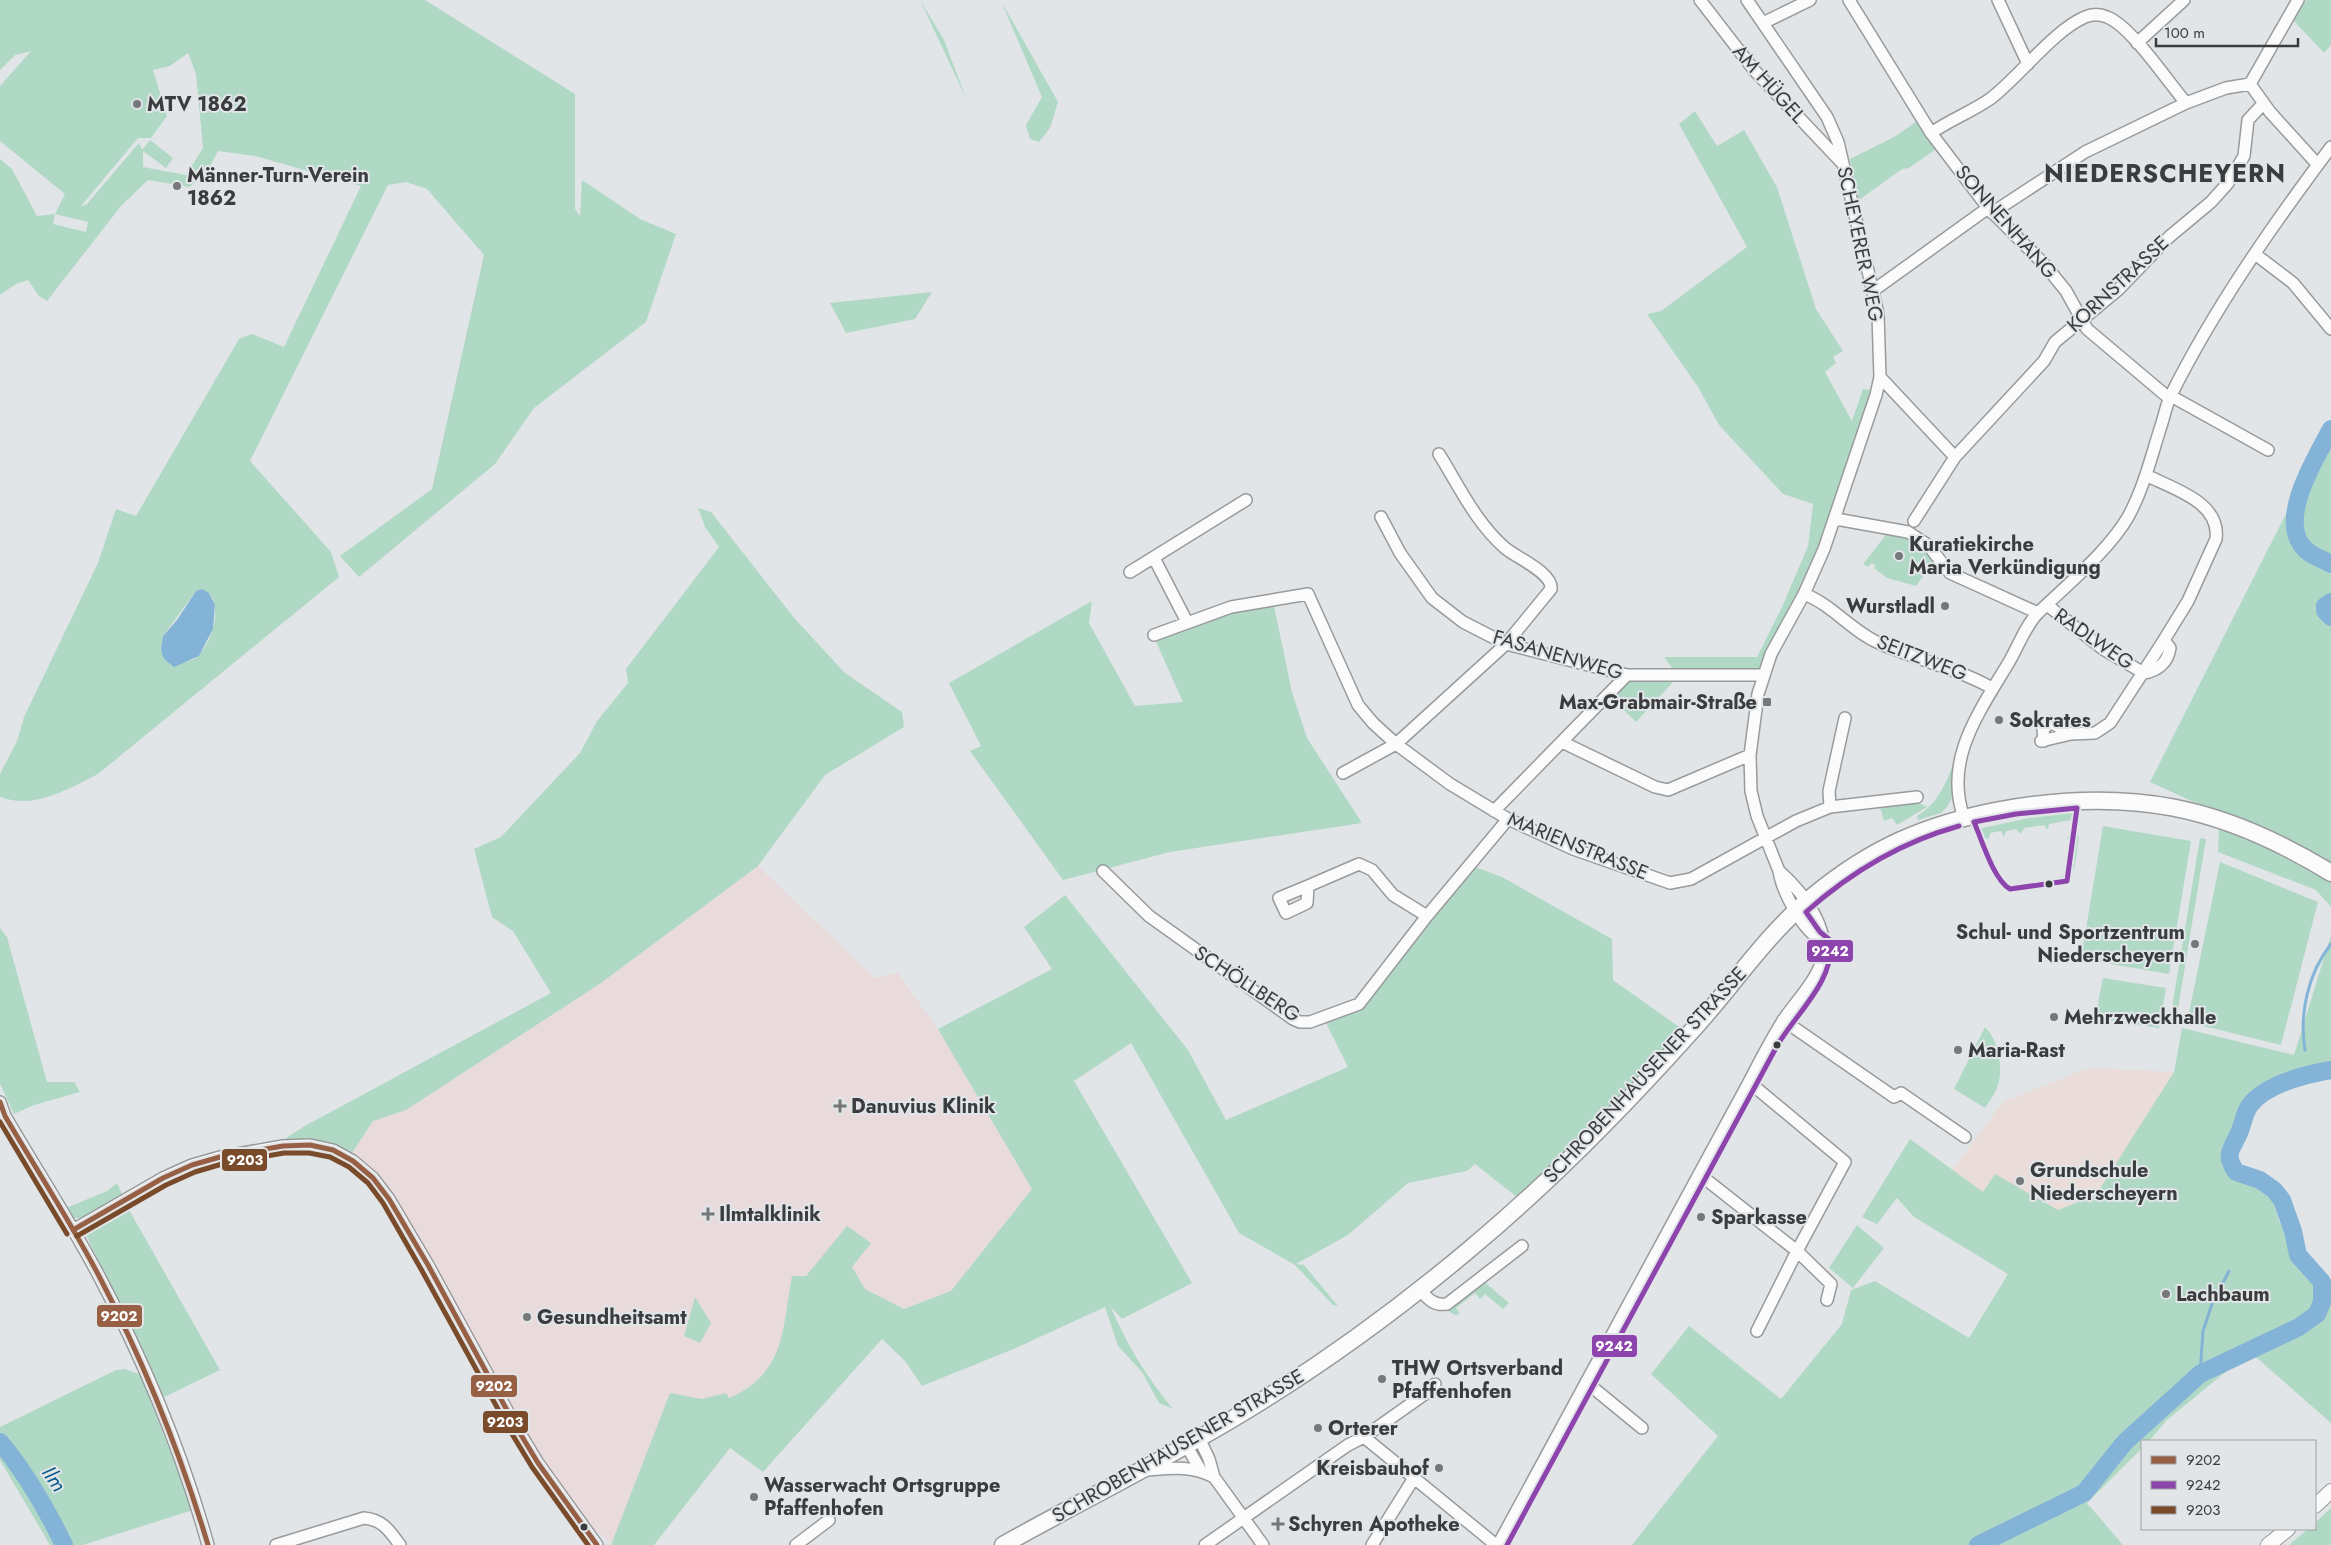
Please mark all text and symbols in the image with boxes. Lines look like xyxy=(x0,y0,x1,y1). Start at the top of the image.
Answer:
scale bar xyxy=(2156,15,2298,47)
text: 100 m xyxy=(2164,22,2205,44)
street label: AM HÜGEL xyxy=(1726,38,1812,130)
place label: MTV 1862 xyxy=(147,90,247,119)
marker: MTV 1862 xyxy=(131,98,143,110)
district label: NIEDERSCHEYERN xyxy=(2044,155,2286,191)
street label: SONNENHANG xyxy=(1948,159,2064,285)
place label: Männer-Turn-Verein 1862 xyxy=(187,161,369,213)
street label: SCHEYERER WEG xyxy=(1829,164,1891,324)
marker: Männer-Turn-Verein 1862 xyxy=(171,180,183,192)
street label: KORNSTRASSE xyxy=(2060,229,2176,339)
place label: Kuratiekirche Maria Verkündigung xyxy=(1909,530,2101,582)
marker: Kuratiekirche Maria Verkündigung xyxy=(1893,550,1905,562)
place label: Wurstladl xyxy=(1846,592,1935,621)
marker: Wurstladl xyxy=(1939,600,1951,612)
street label: RADLWEG xyxy=(2048,601,2140,677)
street label: FASANENWEG xyxy=(1489,623,1627,687)
street label: SEITZWEG xyxy=(1873,628,1971,688)
place label: Max-Grabmair-Straße xyxy=(1559,688,1757,717)
marker: Max-Grabmair-Straße xyxy=(1761,696,1773,708)
place label: Sokrates xyxy=(2009,706,2091,735)
marker: Sokrates xyxy=(1993,714,2005,726)
street label: MARIENSTRASSE xyxy=(1503,805,1653,887)
unlabelled marker xyxy=(2044,879,2054,889)
place label: Schul- und Sportzentrum Niederscheyern xyxy=(1956,918,2185,970)
marker: Schul- und Sportzentrum Niederscheyern xyxy=(2189,938,2201,950)
street label: SCHÖLLBERG xyxy=(1188,939,1306,1029)
line badge: 9242 xyxy=(1806,939,1854,963)
text: 9242 xyxy=(1811,941,1849,961)
street label: SCHROBENHAUSENER STRASSE xyxy=(1537,960,1753,1190)
place label: Mehrzweckhalle xyxy=(2064,1003,2216,1032)
marker: Mehrzweckhalle xyxy=(2048,1011,2060,1023)
place label: Maria-Rast xyxy=(1968,1036,2065,1065)
unlabelled marker xyxy=(1772,1040,1782,1050)
marker: Maria-Rast xyxy=(1952,1044,1964,1056)
place label: Danuvius Klinik xyxy=(851,1092,996,1121)
marker: Danuvius Klinik xyxy=(833,1099,847,1113)
line badge: 9203 xyxy=(221,1148,268,1172)
text: 9203 xyxy=(227,1150,264,1170)
place label: Grundschule Niederscheyern xyxy=(2030,1156,2178,1208)
marker: Grundschule Niederscheyern xyxy=(2014,1175,2026,1187)
place label: Ilmtalklinik xyxy=(719,1200,821,1229)
place label: Sparkasse xyxy=(1711,1203,1807,1232)
marker: Ilmtalklinik xyxy=(701,1207,715,1221)
marker: Sparkasse xyxy=(1695,1211,1707,1223)
place label: Lachbaum xyxy=(2176,1280,2270,1309)
marker: Lachbaum xyxy=(2160,1288,2172,1300)
place label: Gesundheitsamt xyxy=(537,1303,687,1332)
line badge: 9202 xyxy=(96,1304,143,1328)
text: 9202 xyxy=(100,1306,138,1326)
marker: Gesundheitsamt xyxy=(521,1311,533,1323)
line badge: 9242 xyxy=(1591,1334,1638,1358)
text: 9242 xyxy=(1595,1336,1633,1356)
place label: THW Ortsverband Pfaffenhofen xyxy=(1392,1354,1563,1406)
street label: SCHROBENHAUSENER STRASSE xyxy=(1047,1362,1309,1530)
marker: THW Ortsverband Pfaffenhofen xyxy=(1376,1373,1388,1385)
line badge: 9202 xyxy=(470,1374,518,1398)
text: 9202 xyxy=(475,1376,513,1396)
line badge: 9203 xyxy=(482,1410,529,1434)
text: 9203 xyxy=(487,1412,524,1432)
place label: Orterer xyxy=(1328,1414,1399,1443)
marker: Orterer xyxy=(1312,1422,1324,1434)
legend xyxy=(2141,1440,2316,1530)
text: 9202 xyxy=(2186,1449,2221,1471)
place label: Kreisbauhof xyxy=(1316,1454,1430,1483)
water label: Ilm xyxy=(34,1460,74,1498)
marker: Kreisbauhof xyxy=(1433,1462,1445,1474)
place label: Wasserwacht Ortsgruppe Pfaffenhofen xyxy=(764,1471,1000,1523)
text: 9242 xyxy=(2186,1474,2220,1496)
marker: Wasserwacht Ortsgruppe Pfaffenhofen xyxy=(748,1491,760,1503)
text: 9203 xyxy=(2186,1499,2220,1521)
place label: Schyren Apotheke xyxy=(1288,1510,1460,1539)
marker: Schyren Apotheke xyxy=(1272,1518,1284,1530)
unlabelled marker xyxy=(579,1522,589,1532)

